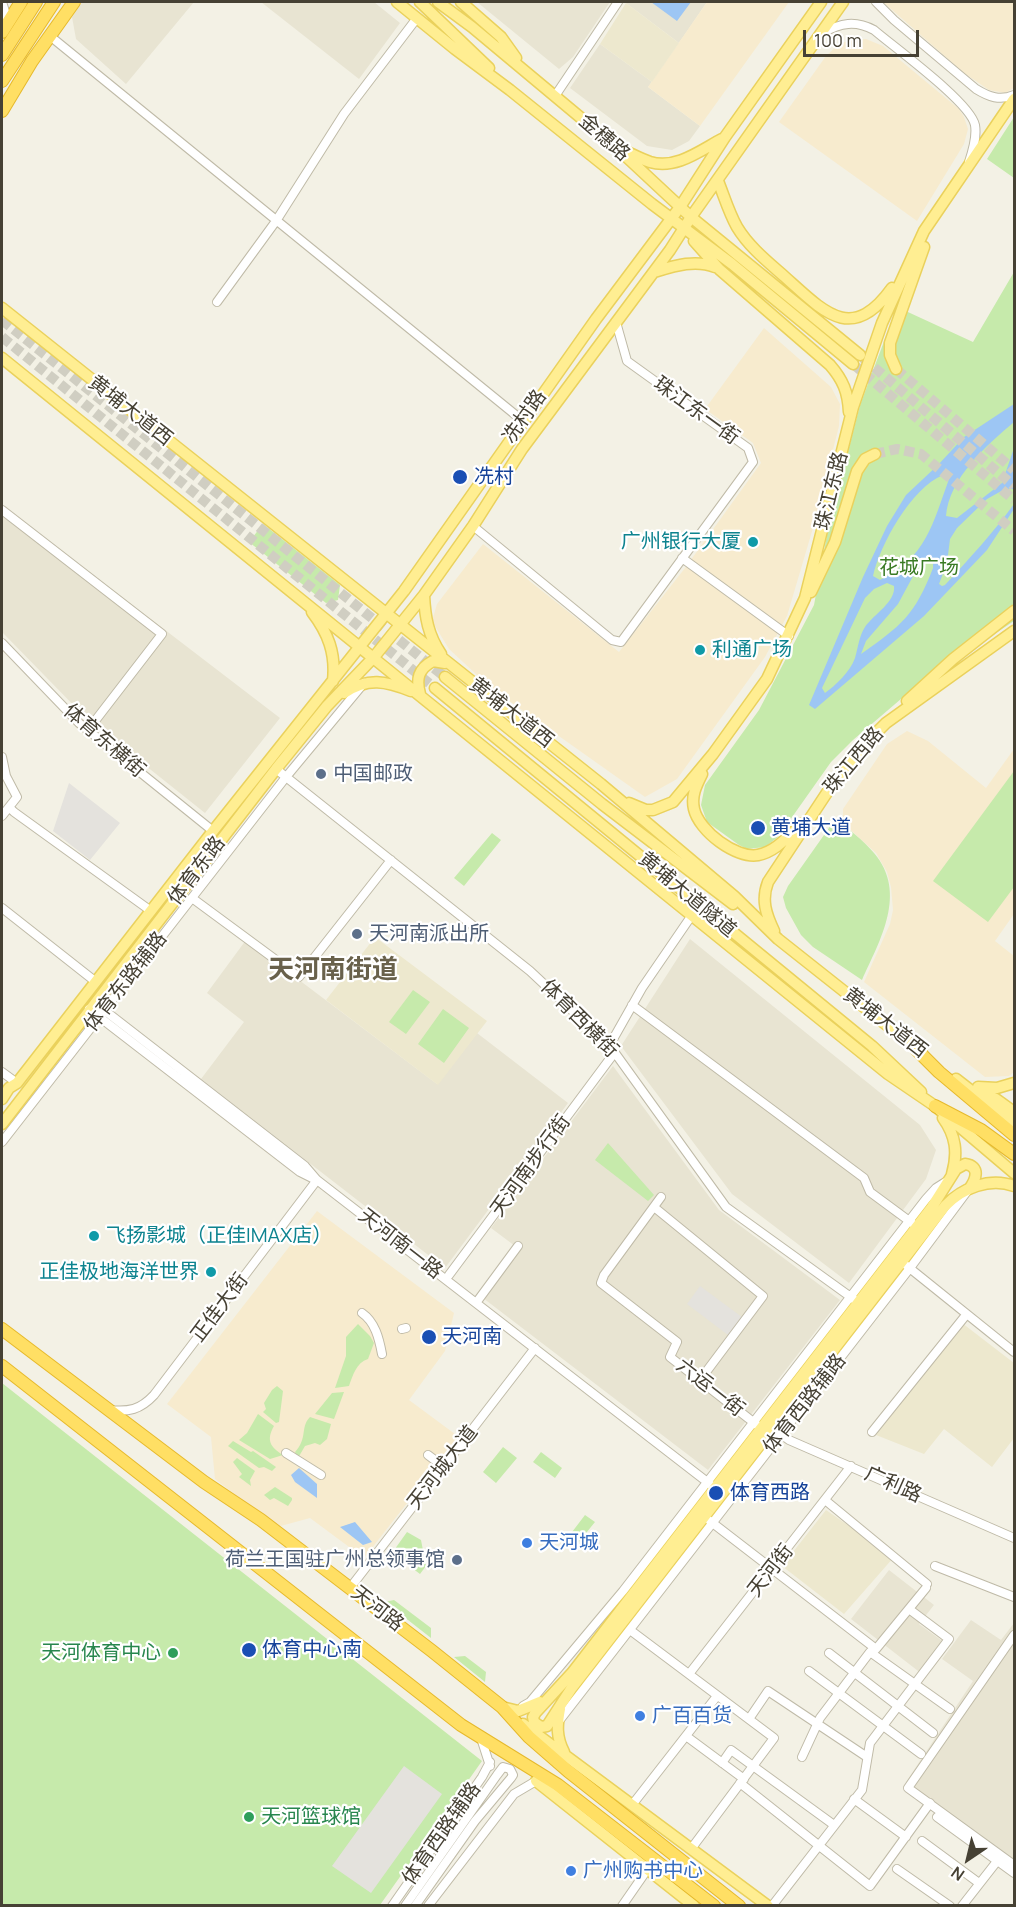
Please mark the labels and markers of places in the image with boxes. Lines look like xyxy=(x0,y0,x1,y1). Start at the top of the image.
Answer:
place label: 冼村 xyxy=(474,465,514,489)
marker: 冼村 xyxy=(451,468,469,486)
place label: 广州银行大厦 xyxy=(621,530,741,554)
marker: 广州银行大厦 xyxy=(746,535,760,549)
place label: 利通广场 xyxy=(712,638,792,662)
marker: 利通广场 xyxy=(693,643,707,657)
place label: 中国邮政 xyxy=(333,762,413,786)
marker: 中国邮政 xyxy=(314,767,328,781)
place label: 黄埔大道 xyxy=(771,816,851,840)
marker: 黄埔大道 xyxy=(749,819,767,837)
place label: 天河南派出所 xyxy=(369,922,489,946)
marker: 天河南派出所 xyxy=(350,927,364,941)
place label: 飞扬影城（正佳IMAX店） xyxy=(106,1224,332,1248)
marker: 飞扬影城（正佳IMAX店） xyxy=(87,1229,101,1243)
place label: 正佳极地海洋世界 xyxy=(39,1260,199,1284)
marker: 正佳极地海洋世界 xyxy=(204,1265,218,1279)
place label: 天河南 xyxy=(442,1325,502,1349)
marker: 天河南 xyxy=(420,1328,438,1346)
place label: 体育西路 xyxy=(730,1481,810,1505)
marker: 体育西路 xyxy=(707,1484,725,1502)
place label: 天河城 xyxy=(539,1531,599,1555)
marker: 天河城 xyxy=(520,1536,534,1550)
place label: 荷兰王国驻广州总领事馆 xyxy=(225,1548,445,1572)
marker: 荷兰王国驻广州总领事馆 xyxy=(450,1553,464,1567)
place label: 体育中心南 xyxy=(262,1638,362,1662)
place label: 天河体育中心 xyxy=(41,1641,161,1665)
marker: 体育中心南 xyxy=(240,1641,258,1659)
marker: 天河体育中心 xyxy=(166,1646,180,1660)
place label: 广百百货 xyxy=(652,1704,732,1728)
marker: 广百百货 xyxy=(633,1709,647,1723)
place label: 天河篮球馆 xyxy=(261,1805,361,1829)
marker: 天河篮球馆 xyxy=(242,1810,256,1824)
place label: 广州购书中心 xyxy=(583,1859,703,1883)
marker: 广州购书中心 xyxy=(564,1864,578,1878)

